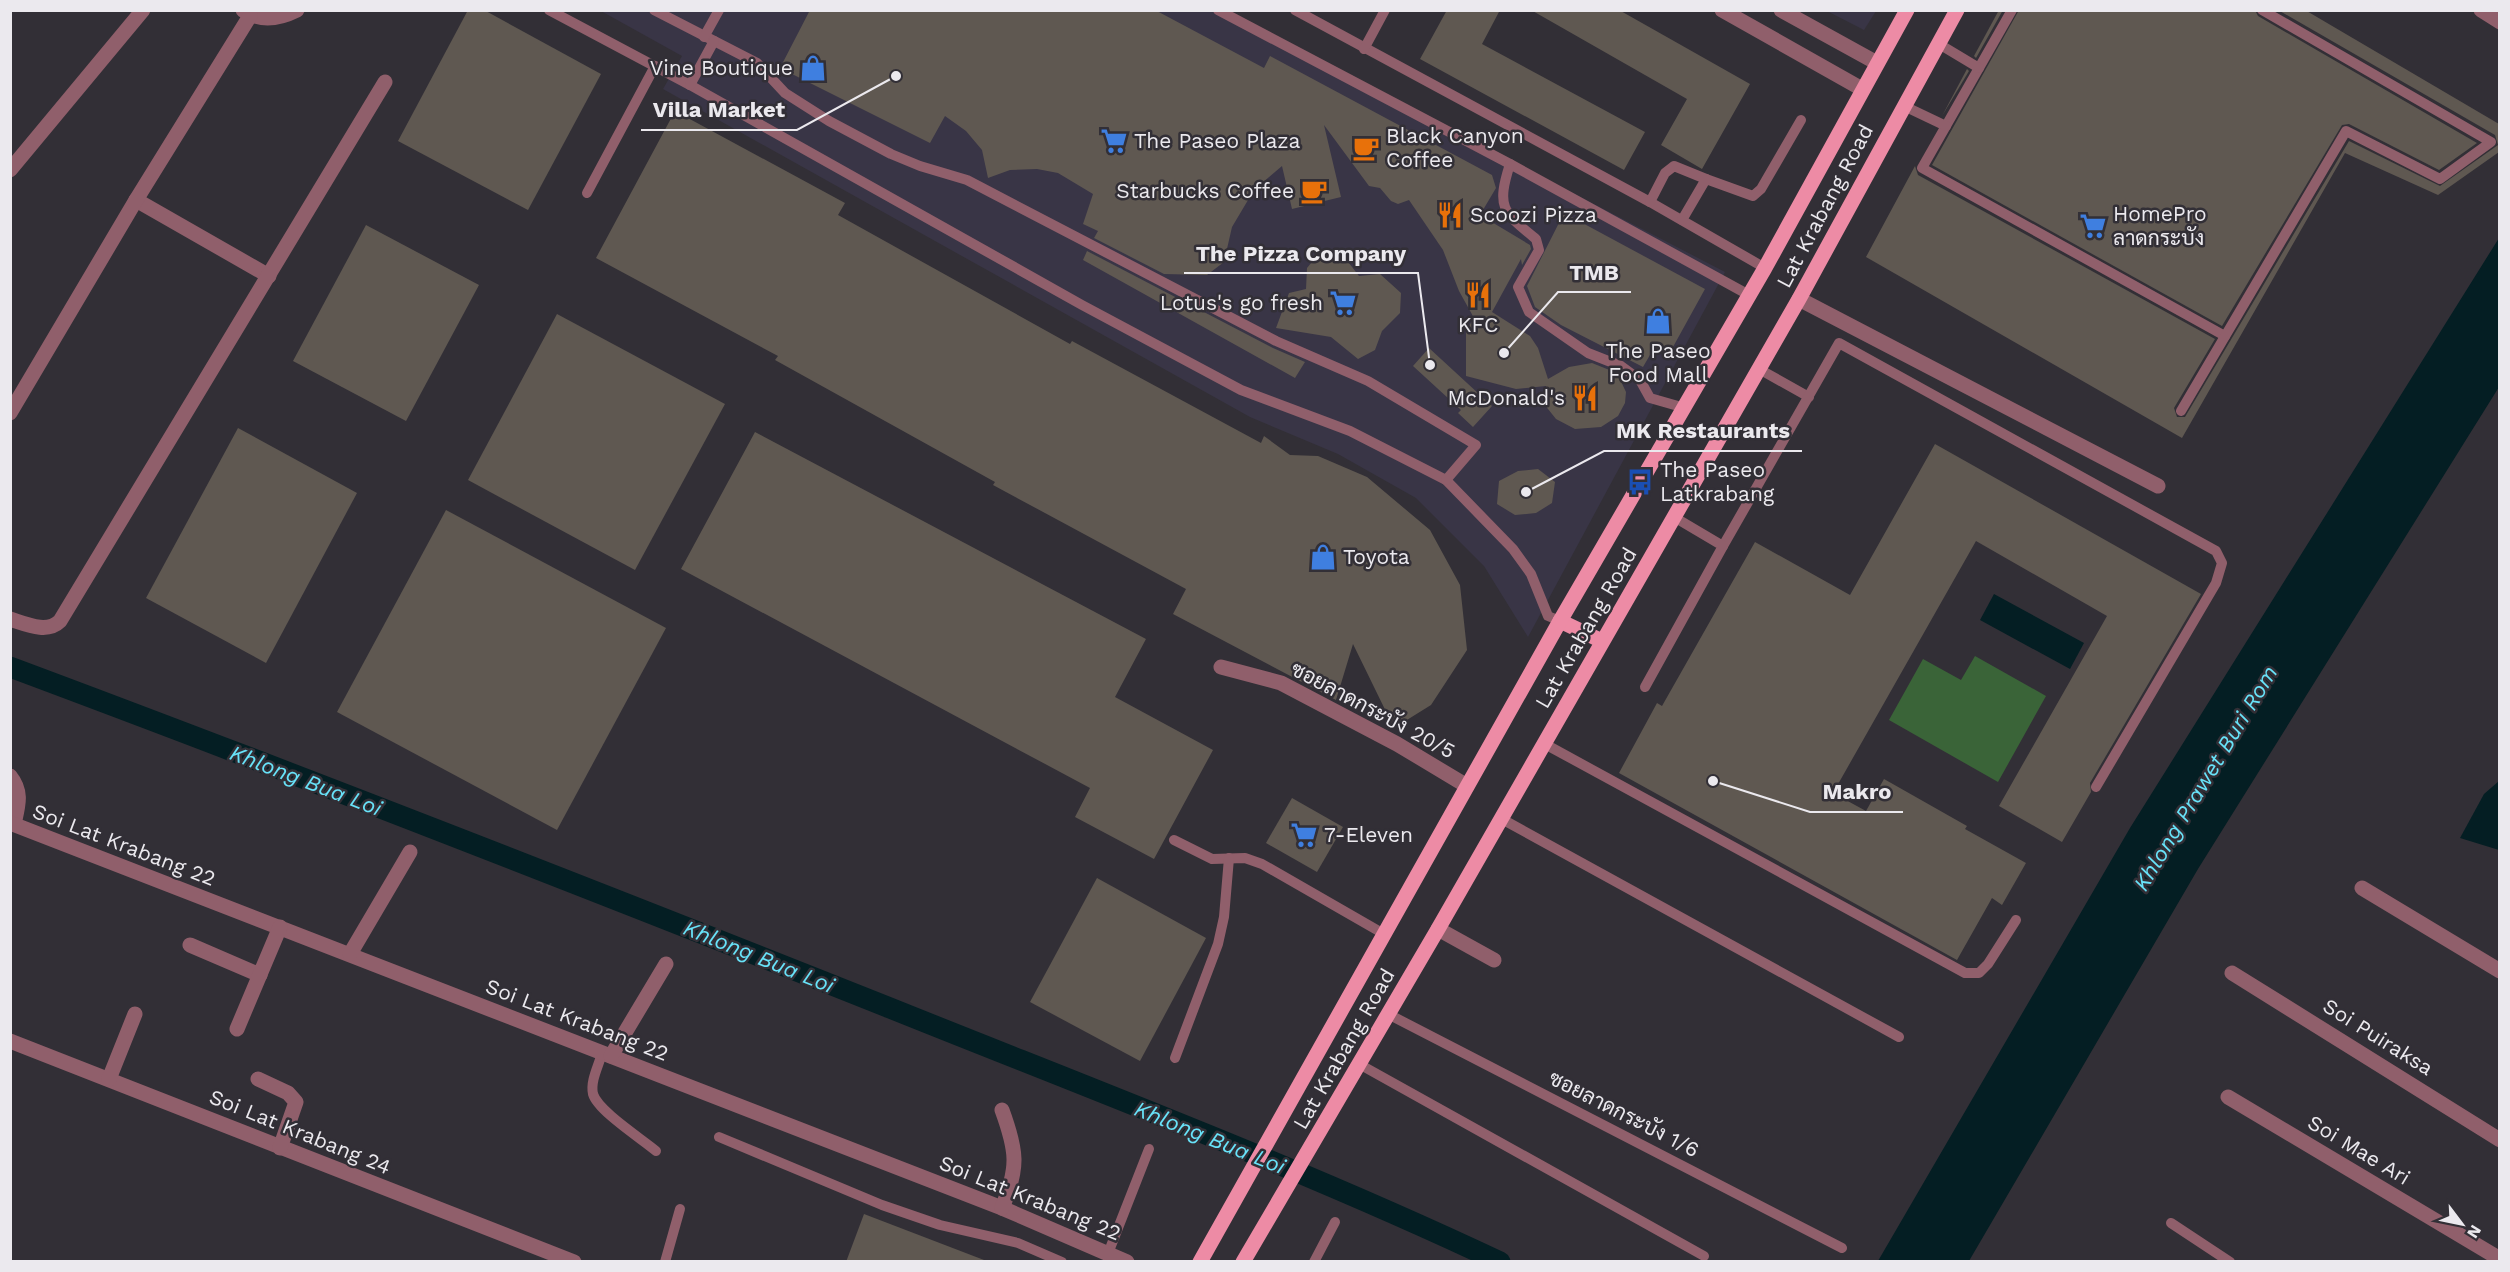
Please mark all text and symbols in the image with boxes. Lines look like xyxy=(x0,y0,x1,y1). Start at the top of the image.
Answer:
shop icon: Vine Boutique xyxy=(798,53,828,83)
place label: Vine Boutique xyxy=(650,55,793,80)
callout: Villa Market xyxy=(641,90,797,130)
text: Villa Market xyxy=(653,97,786,122)
street label: Lat Krabang Road xyxy=(1771,120,1878,292)
place label: Black Canyon Coffee xyxy=(1386,123,1524,172)
supermarket icon: The Paseo Plaza xyxy=(1099,126,1129,156)
place label: The Paseo Plaza xyxy=(1134,128,1301,153)
cafe icon: Black Canyon Coffee xyxy=(1351,133,1381,163)
cafe icon: Starbucks Coffee xyxy=(1299,176,1329,206)
place label: Starbucks Coffee xyxy=(1116,178,1294,203)
restaurant icon: Scoozi Pizza xyxy=(1435,200,1465,230)
place label: HomePro ลาดกระบัง xyxy=(2113,201,2207,250)
place label: Scoozi Pizza xyxy=(1470,202,1597,227)
supermarket icon: HomePro ลาดกระบัง xyxy=(2078,211,2108,241)
callout: The Pizza Company xyxy=(1184,233,1418,273)
text: The Pizza Company xyxy=(1196,241,1407,266)
callout: TMB xyxy=(1558,252,1631,292)
text: TMB xyxy=(1569,260,1619,285)
restaurant icon: KFC xyxy=(1463,280,1493,310)
supermarket icon: Lotus's go fresh xyxy=(1328,288,1358,318)
place label: Lotus's go fresh xyxy=(1160,290,1323,315)
shop icon: The Paseo Food Mall xyxy=(1643,306,1673,336)
place label: KFC xyxy=(1458,312,1498,337)
place label: The Paseo Food Mall xyxy=(1605,338,1711,387)
restaurant icon: McDonald's xyxy=(1570,383,1600,413)
place label: McDonald's xyxy=(1448,385,1565,410)
callout: MK Restaurants xyxy=(1604,411,1802,451)
text: MK Restaurants xyxy=(1616,418,1790,443)
place label: The Paseo Latkrabang xyxy=(1660,457,1775,506)
bus stop icon: The Paseo Latkrabang xyxy=(1625,467,1655,497)
shop icon: Toyota xyxy=(1308,542,1338,572)
street label: Lat Krabang Road xyxy=(1529,543,1642,713)
place label: Toyota xyxy=(1343,544,1410,569)
street label: ซอยลาดกระบัง 20/5 xyxy=(1287,656,1460,763)
water label: Khlong Prawet Buri Rom xyxy=(2128,661,2283,895)
water label: Khlong Bua Loi xyxy=(226,740,386,821)
callout: Makro xyxy=(1810,772,1903,812)
text: Makro xyxy=(1823,779,1891,804)
street label: Soi Lat Krabang 22 xyxy=(29,798,219,891)
supermarket icon: 7-Eleven xyxy=(1289,820,1319,850)
place label: 7-Eleven xyxy=(1324,822,1413,847)
water label: Khlong Bua Loi xyxy=(680,915,839,999)
street label: Lat Krabang Road xyxy=(1287,964,1400,1134)
street label: Soi Lat Krabang 22 xyxy=(482,973,672,1066)
street label: Soi Puiraksa xyxy=(2319,993,2438,1080)
street label: ซอยลาดกระบัง 1/6 xyxy=(1545,1065,1703,1162)
street label: Soi Lat Krabang 24 xyxy=(206,1084,395,1179)
water label: Khlong Bua Loi xyxy=(1131,1096,1290,1180)
street label: Soi Mae Ari xyxy=(2304,1109,2415,1190)
street label: Soi Lat Krabang 22 xyxy=(936,1150,1125,1245)
north arrow xyxy=(2432,1194,2492,1254)
text: N xyxy=(2463,1222,2485,1242)

